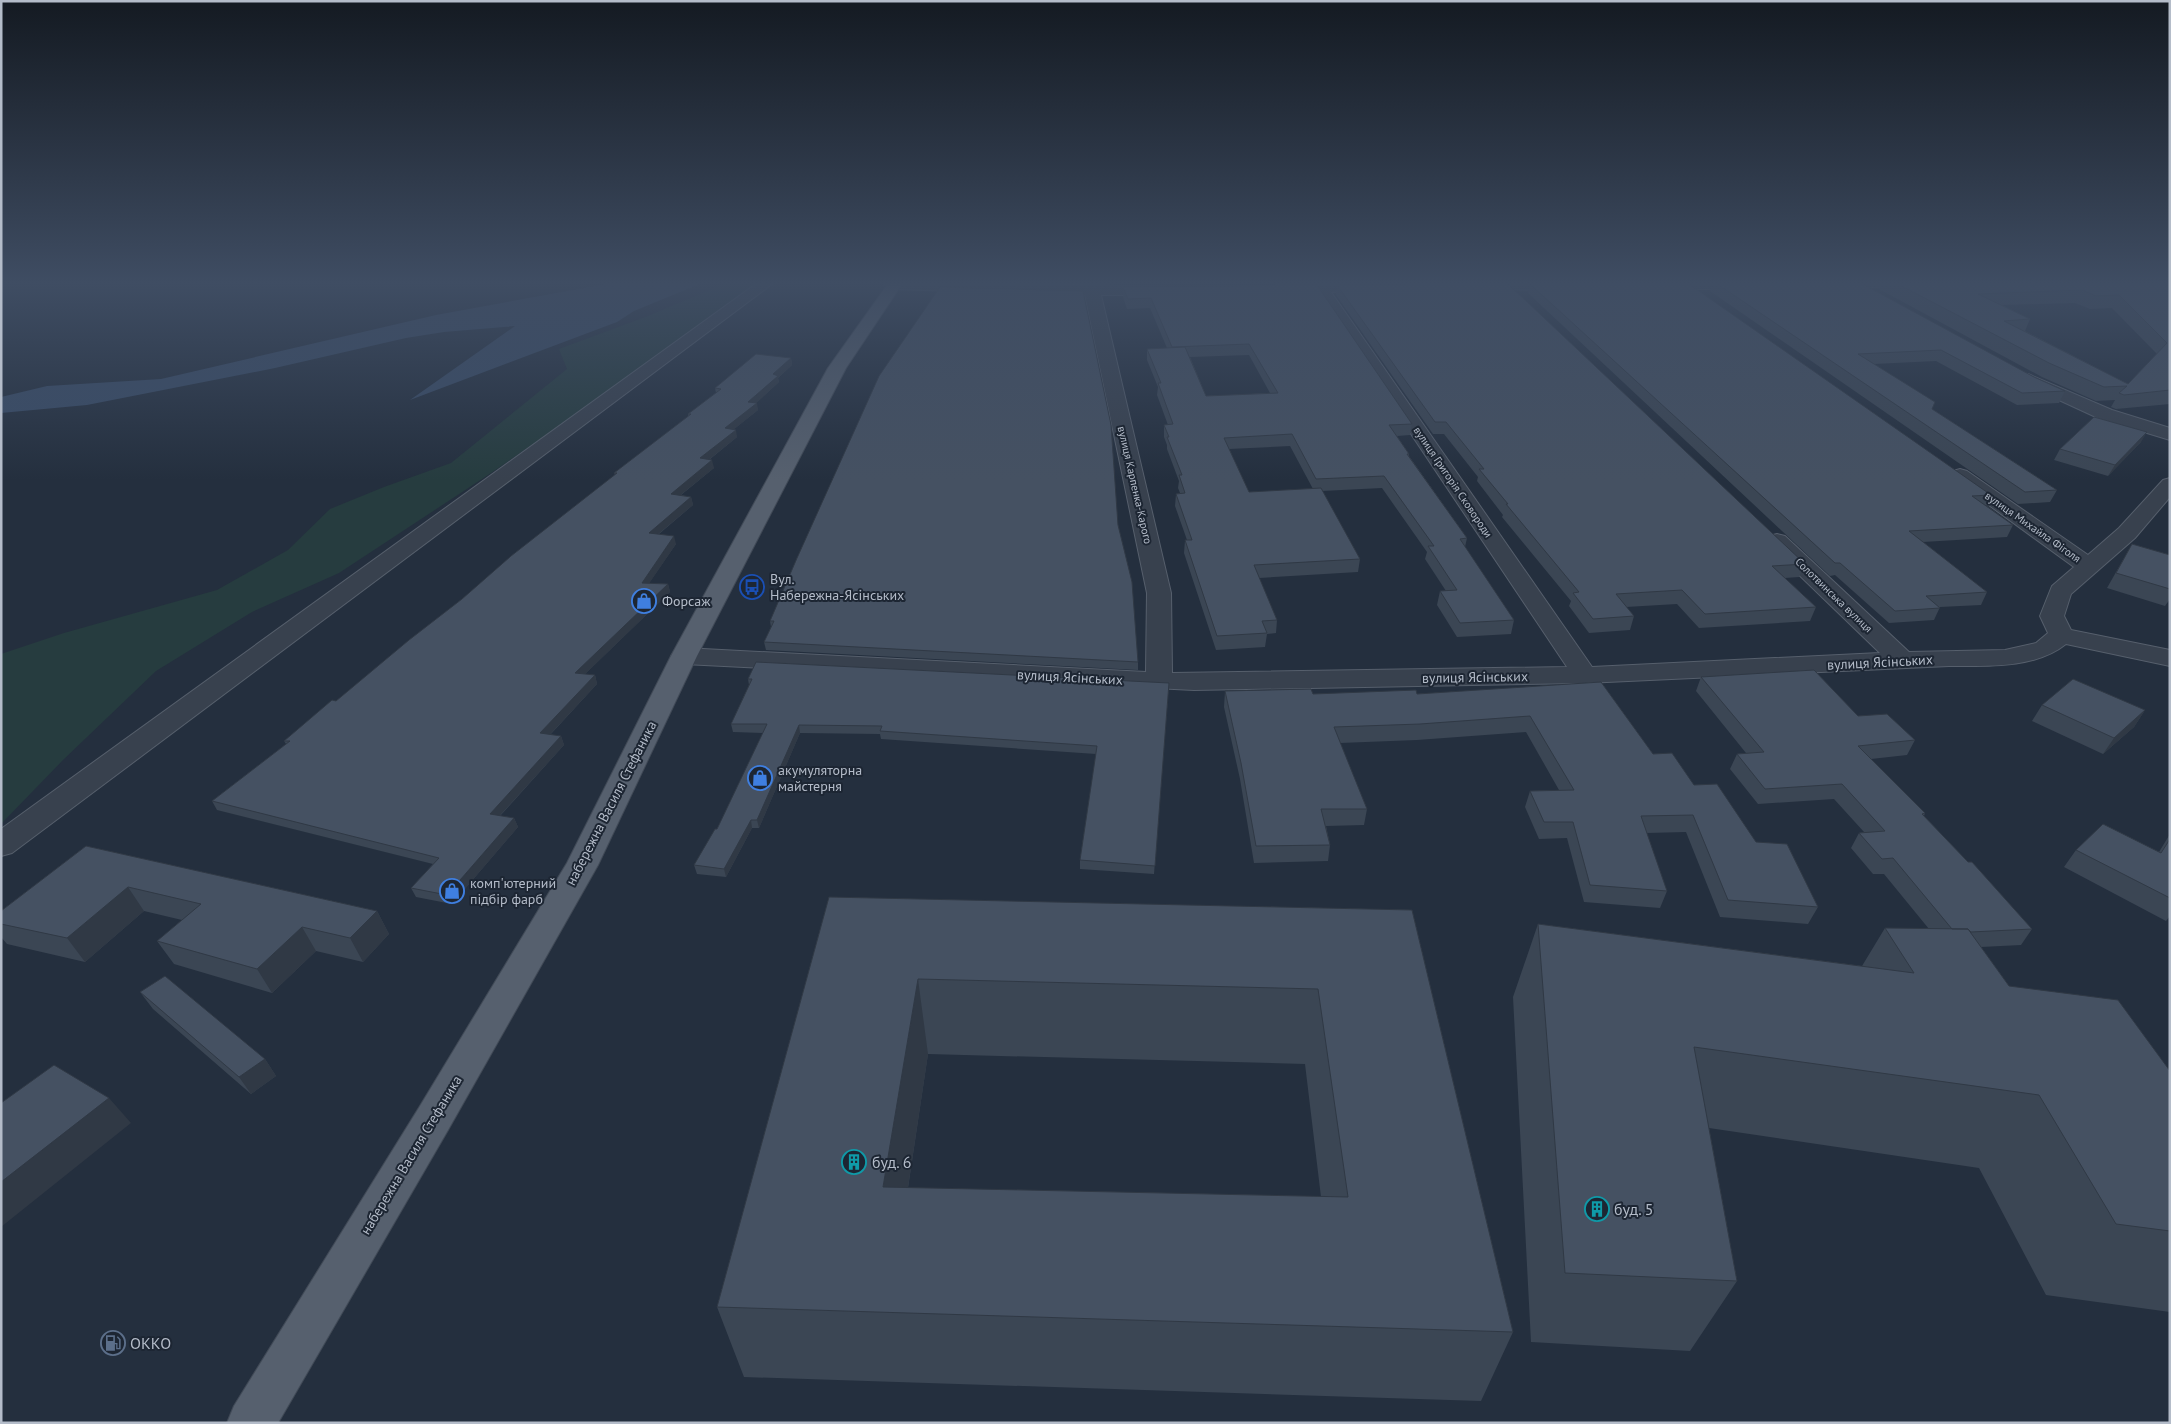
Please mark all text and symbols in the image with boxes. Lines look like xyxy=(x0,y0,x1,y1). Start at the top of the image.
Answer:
street label: вулиця Григорія Сковороди xyxy=(1411,424,1495,540)
street label: вулиця Карпенка-Карого xyxy=(1115,425,1155,545)
street label: вулиця Михайла Фіголя xyxy=(1982,489,2084,565)
street label: Солотвинська вулиця xyxy=(1793,555,1875,635)
place label: Вул. Набережна-Ясінських xyxy=(770,570,904,604)
bus stop icon: Вул. Набережна-Ясінських xyxy=(739,574,765,600)
shop icon: Форсаж xyxy=(631,588,657,614)
place label: Форсаж xyxy=(662,592,711,610)
street label: вулиця Ясінських xyxy=(1827,650,1933,674)
street label: вулиця Ясінських xyxy=(1017,665,1123,689)
street label: вулиця Ясінських xyxy=(1422,667,1528,687)
street label: набережна Василя Стефаника xyxy=(562,718,660,888)
place label: акумуляторна майстерня xyxy=(778,761,862,795)
shop icon: акумуляторна майстерня xyxy=(747,765,773,791)
place label: комп'ютерний підбір фарб xyxy=(470,874,556,908)
shop icon: комп'ютерний підбір фарб xyxy=(439,878,465,904)
street label: набережна Василя Стефаника xyxy=(356,1072,466,1238)
building icon: буд. 6 xyxy=(841,1149,867,1175)
place label: буд. 6 xyxy=(872,1152,911,1172)
building icon: буд. 5 xyxy=(1584,1196,1610,1222)
place label: буд. 5 xyxy=(1614,1199,1653,1219)
fuel station icon: ОККО xyxy=(100,1330,126,1356)
place label: ОККО xyxy=(130,1333,171,1353)

